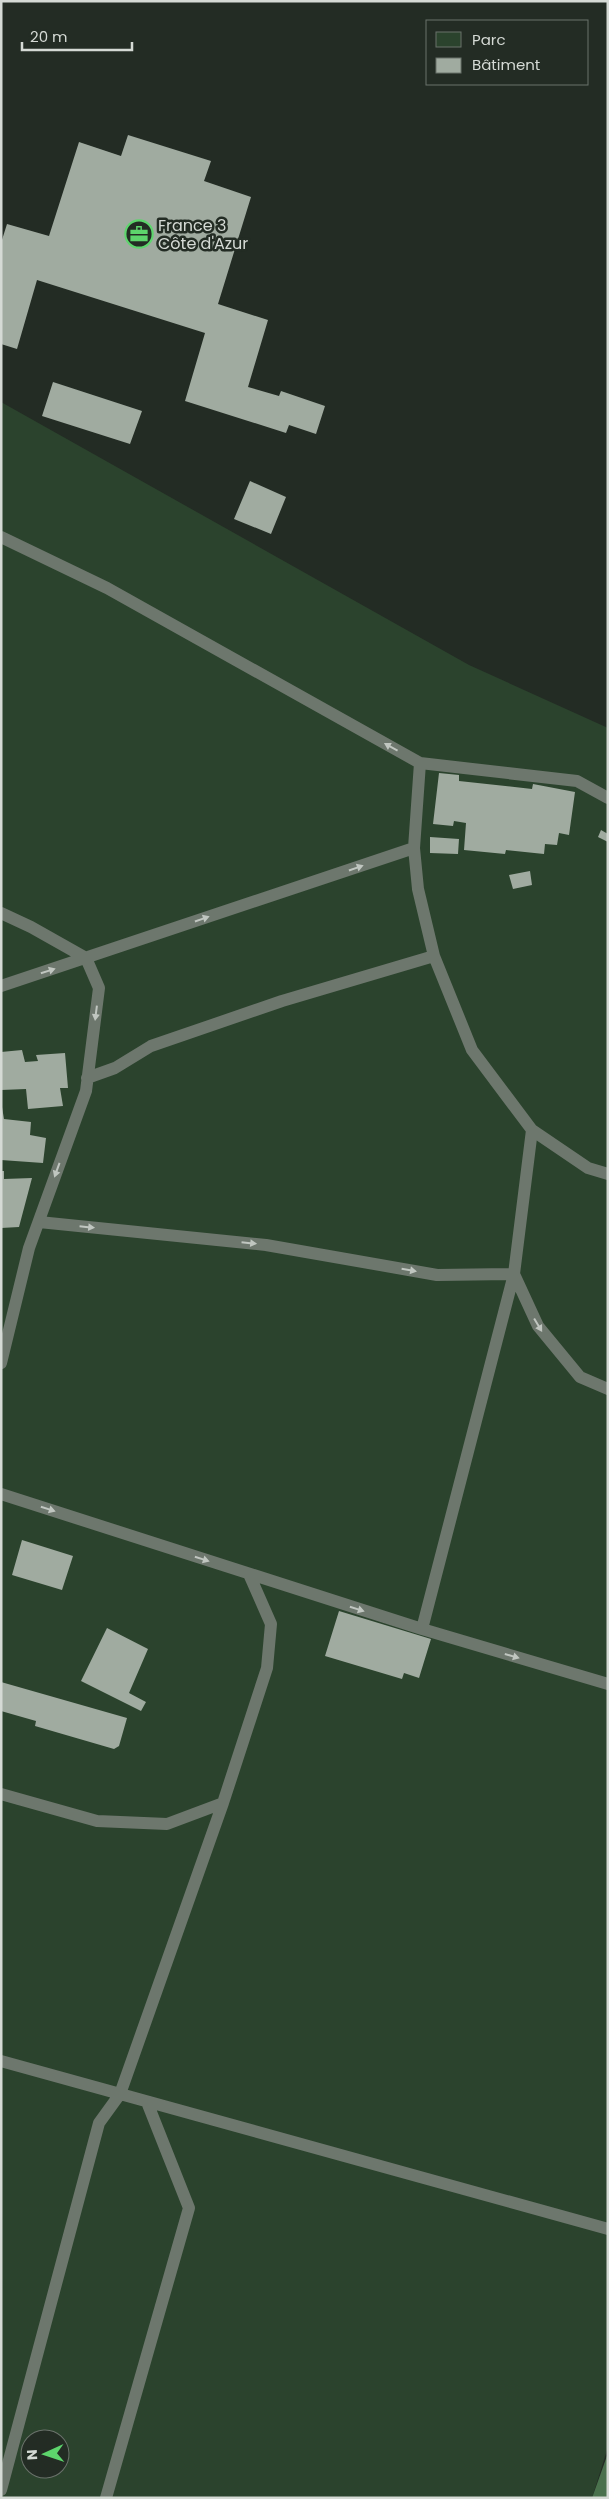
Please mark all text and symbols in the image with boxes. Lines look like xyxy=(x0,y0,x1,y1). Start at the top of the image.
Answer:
scale bar xyxy=(22,20,132,52)
legend xyxy=(426,20,589,85)
text: 20 m xyxy=(30,26,68,47)
text: Parc xyxy=(472,29,506,50)
text: Bâtiment xyxy=(472,54,540,75)
place label: France 3 Côte d'Azur xyxy=(158,214,248,255)
office icon: France 3 Côte d'Azur xyxy=(124,219,154,249)
one-way arrow xyxy=(384,742,398,751)
one-way arrow xyxy=(348,863,363,871)
one-way arrow xyxy=(194,915,209,923)
one-way arrow xyxy=(40,967,55,974)
one-way arrow xyxy=(92,1005,100,1021)
one-way arrow xyxy=(53,1163,61,1178)
one-way arrow xyxy=(80,1223,96,1231)
one-way arrow xyxy=(241,1239,257,1247)
one-way arrow xyxy=(402,1267,418,1275)
one-way arrow xyxy=(534,1318,543,1332)
one-way arrow xyxy=(40,1506,55,1514)
one-way arrow xyxy=(195,1556,210,1564)
one-way arrow xyxy=(350,1605,365,1613)
one-way arrow xyxy=(505,1653,520,1661)
north arrow xyxy=(20,2429,70,2479)
text: N xyxy=(22,2449,42,2460)

